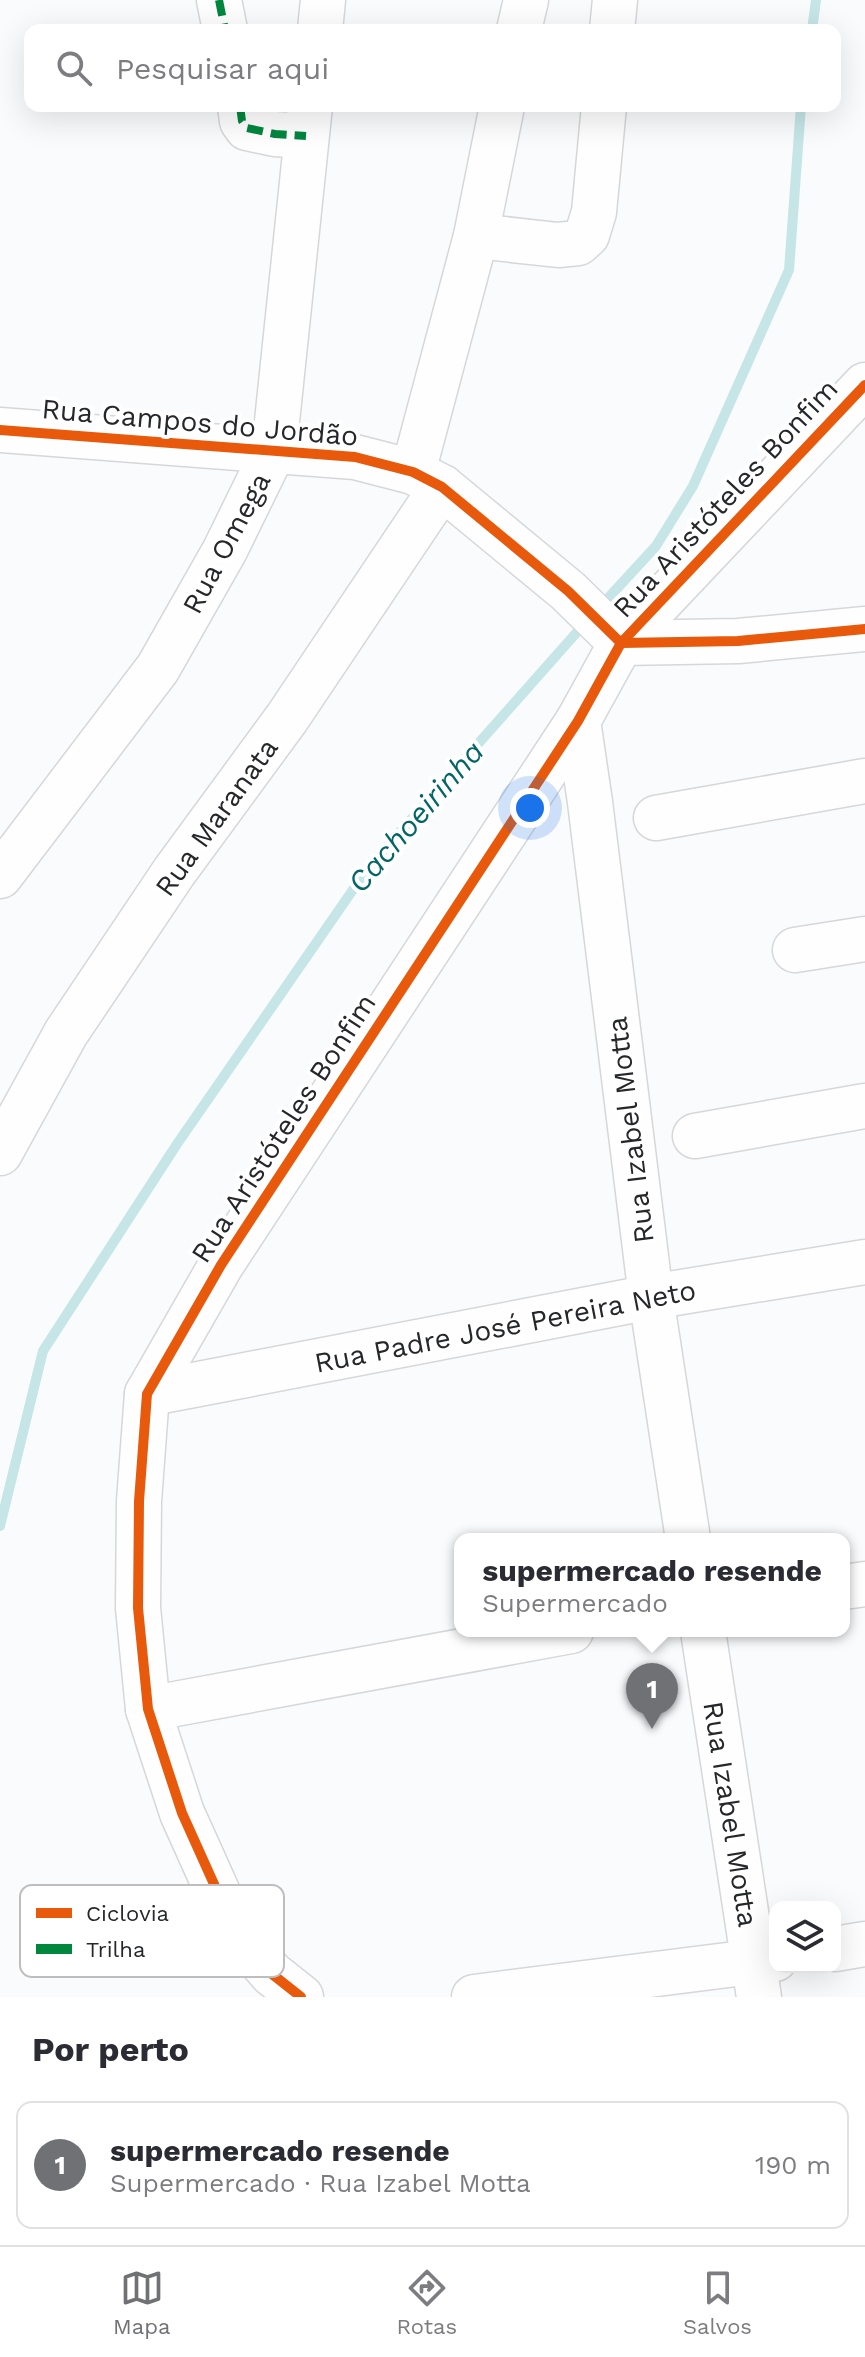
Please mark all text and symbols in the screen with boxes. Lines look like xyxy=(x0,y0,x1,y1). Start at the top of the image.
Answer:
search box xyxy=(24,24,841,112)
icon: search xyxy=(52,46,96,90)
text: Pesquisar aqui xyxy=(116,51,329,86)
street label: Rua Aristóteles Bonfim xyxy=(606,372,844,624)
street label: Rua Campos do Jordão xyxy=(40,392,360,453)
street label: Rua Omega xyxy=(176,467,277,619)
street label: Rua Maranata xyxy=(148,732,285,903)
water label: Cachoeirinha xyxy=(340,734,491,899)
your location xyxy=(510,788,550,828)
street label: Rua Aristóteles Bonfim xyxy=(184,988,383,1269)
street label: Rua Izabel Motta xyxy=(600,1015,661,1245)
street label: Rua Padre José Pereira Neto xyxy=(312,1273,699,1380)
popup xyxy=(454,1533,850,1637)
text: supermercado resende xyxy=(482,1553,822,1588)
text: Supermercado xyxy=(482,1588,668,1618)
pin: 1 xyxy=(626,1663,678,1729)
street label: Rua Izabel Motta xyxy=(696,1699,765,1929)
legend xyxy=(20,1885,284,1977)
text: Ciclovia xyxy=(86,1901,169,1926)
map controls xyxy=(769,1901,841,1973)
button: layers xyxy=(769,1901,841,1973)
text: Trilha xyxy=(86,1937,145,1962)
text: Por perto xyxy=(32,2029,189,2069)
text: supermercado resende xyxy=(110,2133,450,2168)
text: 1 xyxy=(54,2150,66,2180)
text: 190 m xyxy=(755,2150,831,2180)
text: Supermercado · Rua Izabel Motta xyxy=(110,2168,531,2198)
tab: Mapa xyxy=(113,2266,170,2339)
tab: Rotas xyxy=(396,2266,457,2339)
tab: Salvos xyxy=(683,2266,752,2339)

